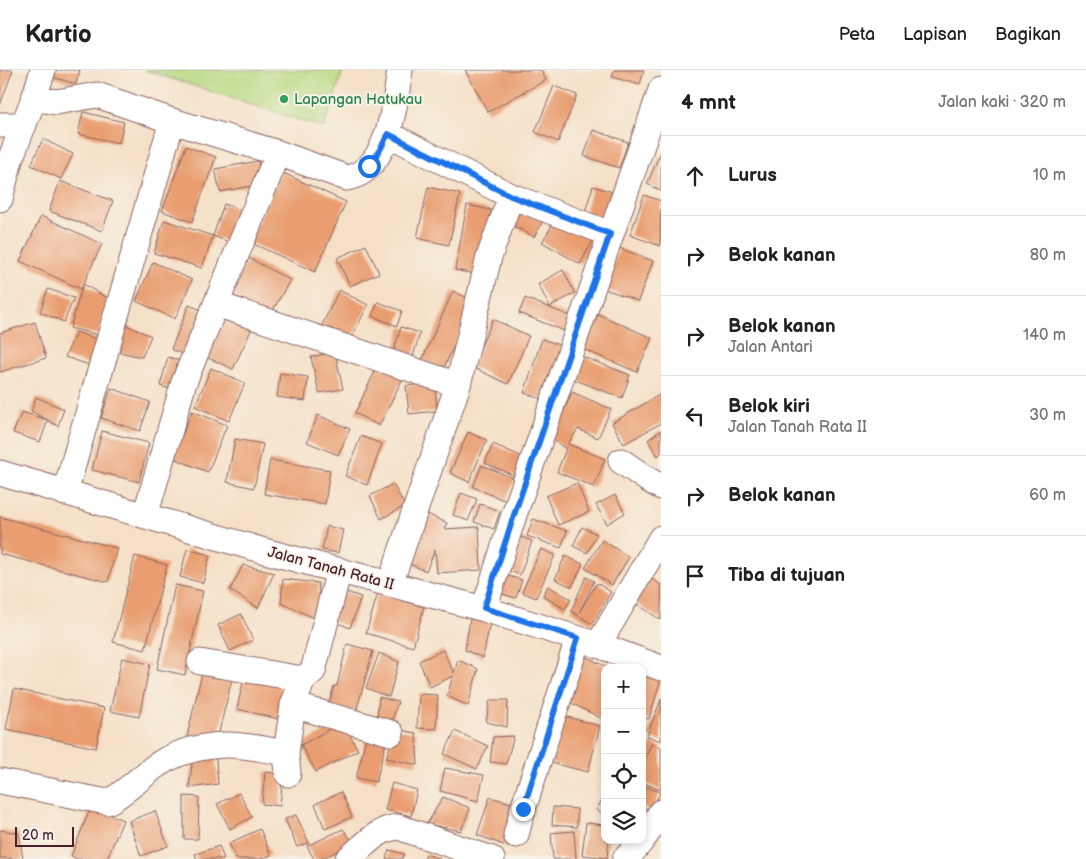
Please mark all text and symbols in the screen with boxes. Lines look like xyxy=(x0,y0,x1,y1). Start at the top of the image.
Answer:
text: Kartio xyxy=(25,20,92,49)
text: Peta xyxy=(839,24,875,45)
text: Lapisan xyxy=(903,24,967,45)
text: Bagikan xyxy=(995,24,1061,45)
place label: Lapangan Hatukau xyxy=(294,90,422,109)
text: 4 mnt xyxy=(681,90,736,115)
marker: Lapangan Hatukau xyxy=(278,93,290,105)
text: Jalan kaki · 320 m xyxy=(938,93,1066,112)
route start xyxy=(358,155,381,178)
icon: ahead xyxy=(681,162,709,190)
text: Lurus xyxy=(728,164,777,187)
text: 10 m xyxy=(1033,166,1066,185)
icon: right xyxy=(681,242,709,270)
text: Belok kanan xyxy=(728,244,836,267)
text: 80 m xyxy=(1030,246,1066,265)
text: Belok kanan xyxy=(728,315,836,338)
icon: right xyxy=(681,322,709,350)
text: 140 m xyxy=(1023,326,1066,345)
text: Jalan Antari xyxy=(728,338,813,357)
text: Belok kiri xyxy=(728,395,810,418)
icon: left xyxy=(681,402,709,430)
text: 30 m xyxy=(1029,406,1066,425)
text: Jalan Tanah Rata II xyxy=(728,418,867,437)
icon: right xyxy=(681,482,709,510)
text: Belok kanan xyxy=(728,484,836,507)
text: 60 m xyxy=(1029,486,1066,505)
street label: Jalan Tanah Rata II xyxy=(266,542,397,595)
icon: arrive xyxy=(681,562,709,590)
text: Tiba di tujuan xyxy=(728,564,845,587)
map controls xyxy=(601,664,646,844)
button: + xyxy=(601,664,646,709)
button: − xyxy=(601,709,646,754)
button: locate xyxy=(601,754,646,799)
route end xyxy=(512,798,535,821)
button: layers xyxy=(601,799,646,844)
scale bar xyxy=(15,824,74,847)
text: 20 m xyxy=(22,827,54,844)

